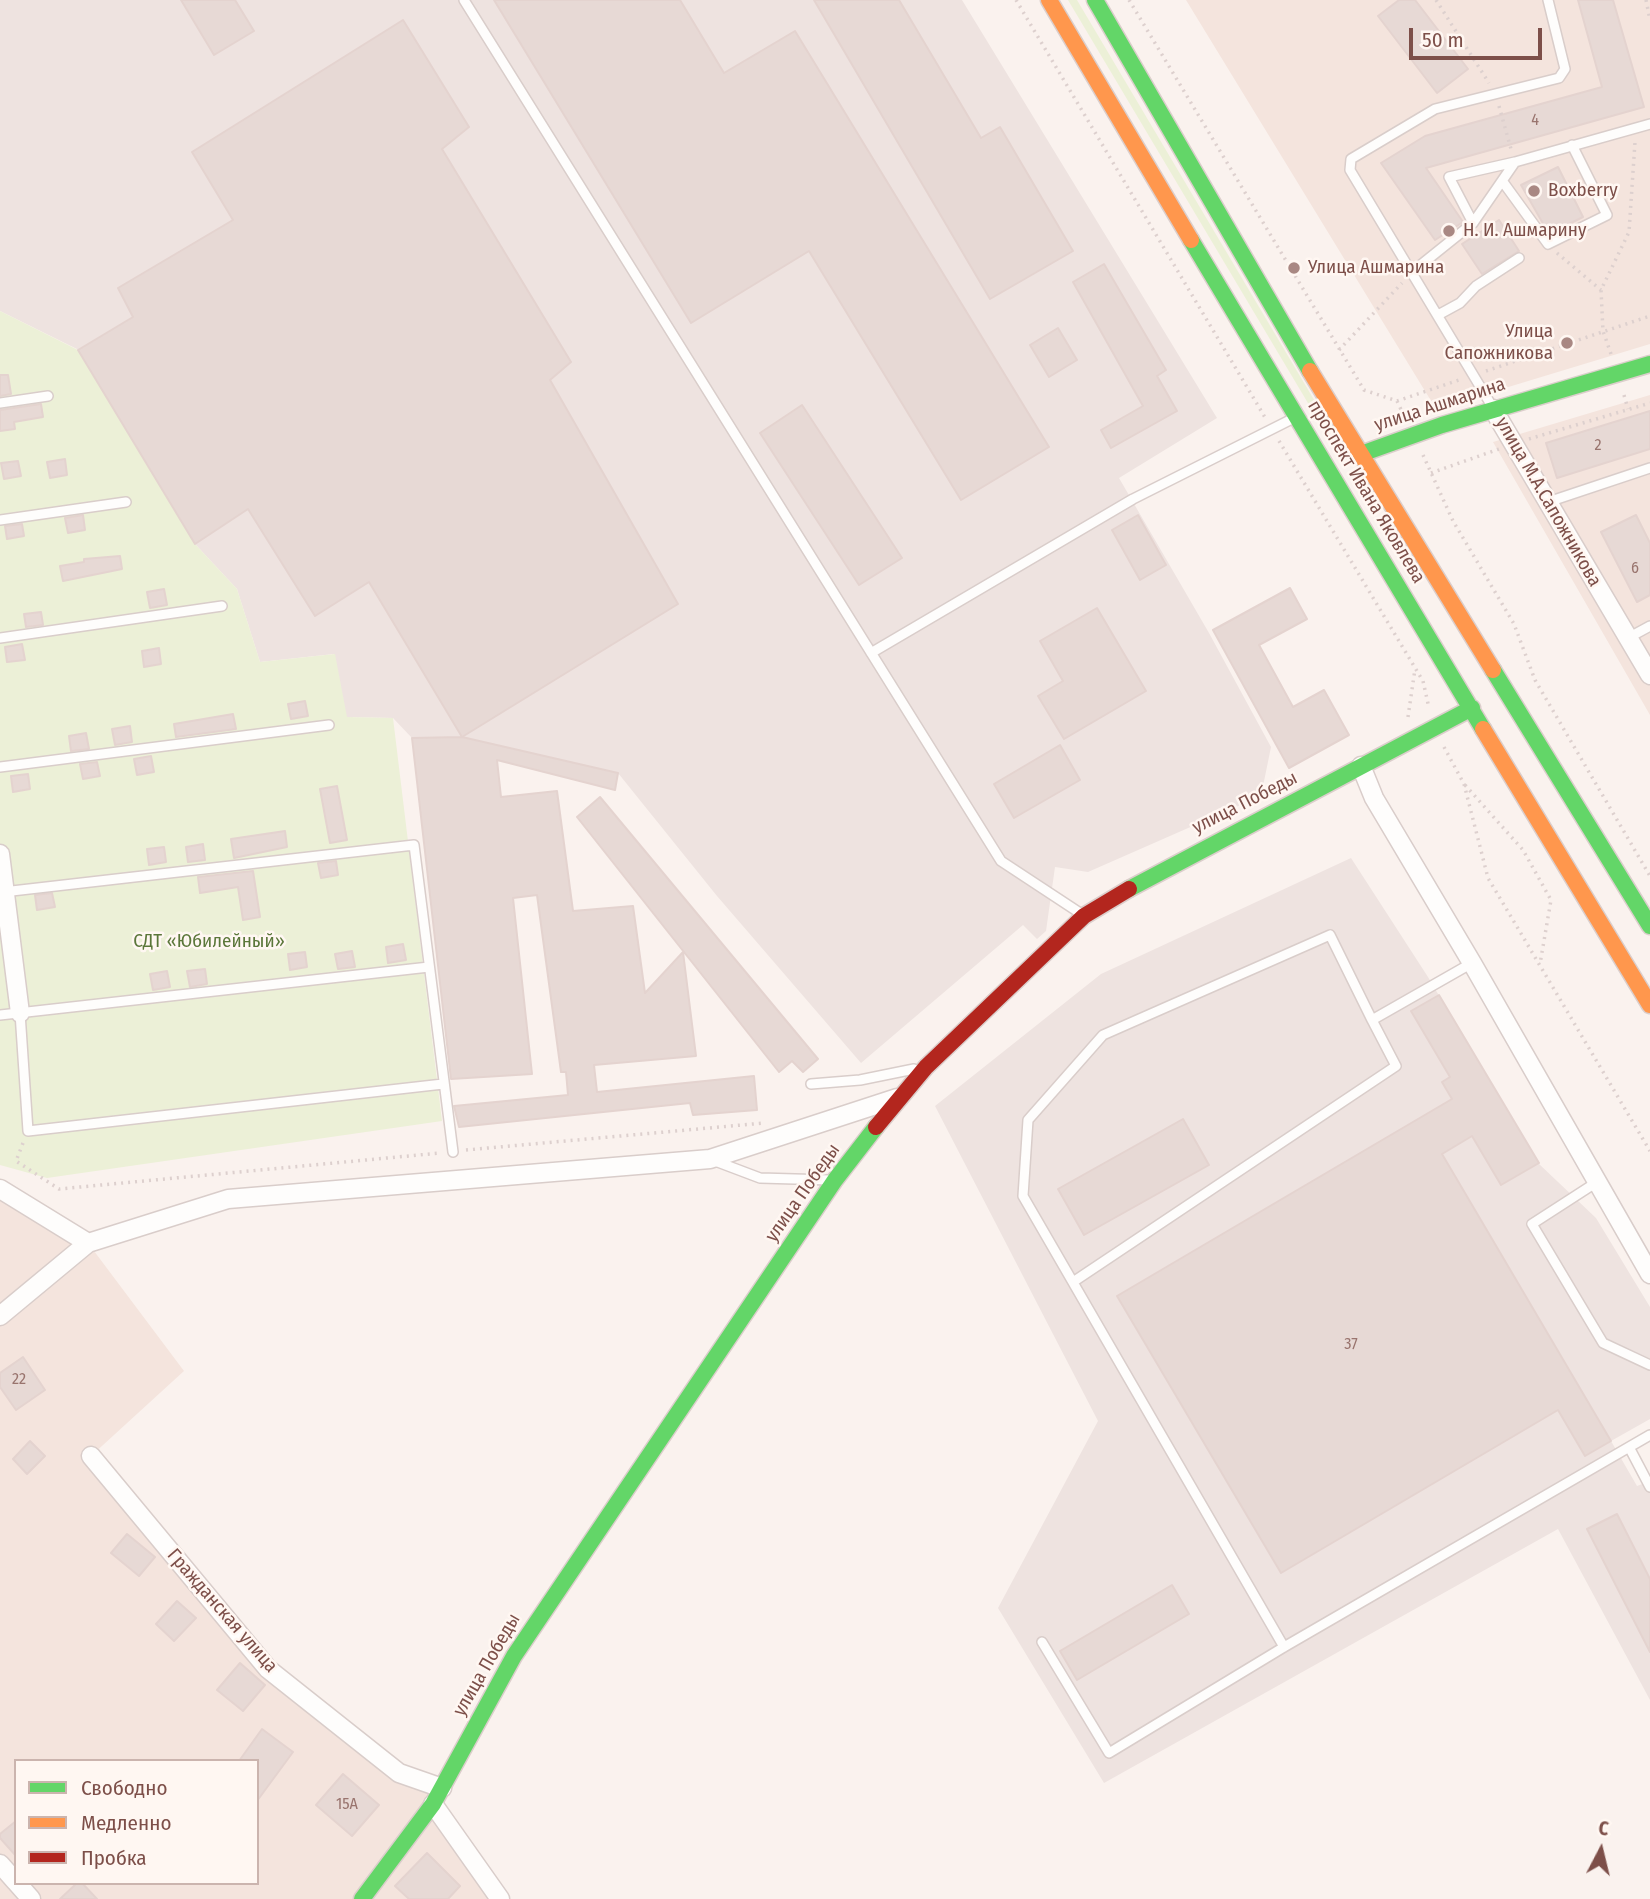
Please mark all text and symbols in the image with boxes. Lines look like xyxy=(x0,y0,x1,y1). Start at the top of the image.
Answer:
scale bar xyxy=(1412,14,1545,58)
text: 50 m xyxy=(1422,27,1464,53)
house number: 4 xyxy=(1531,111,1539,131)
place label: Boxberry xyxy=(1548,180,1618,202)
marker: Boxberry xyxy=(1526,183,1542,199)
place label: Н. И. Ашмарину xyxy=(1463,220,1586,242)
marker: Н. И. Ашмарину xyxy=(1441,223,1457,239)
place label: Улица Ашмарина xyxy=(1308,257,1444,279)
marker: Улица Ашмарина xyxy=(1286,260,1302,276)
place label: Улица Сапожникова xyxy=(1444,321,1553,365)
marker: Улица Сапожникова xyxy=(1559,335,1575,351)
street label: улица Ашмарина xyxy=(1372,373,1508,437)
street label: проспект Ивана Яковлева xyxy=(1302,396,1430,588)
street label: улица М.А.Сапожникова xyxy=(1490,413,1606,591)
house number: 2 xyxy=(1594,436,1602,456)
house number: 6 xyxy=(1631,559,1639,579)
street label: улица Победы xyxy=(1189,767,1301,839)
park label: СДТ «Юбилейный» xyxy=(133,931,285,953)
street label: улица Победы xyxy=(761,1139,845,1247)
house number: 37 xyxy=(1344,1335,1358,1355)
house number: 22 xyxy=(12,1370,26,1390)
street label: Гражданская улица xyxy=(162,1544,282,1678)
street label: улица Победы xyxy=(448,1610,526,1720)
legend xyxy=(14,1759,259,1885)
text: Свободно xyxy=(81,1775,167,1801)
house number: 15А xyxy=(336,1795,358,1815)
text: Медленно xyxy=(81,1810,171,1836)
north arrow xyxy=(1566,1815,1636,1885)
text: С xyxy=(1597,1817,1610,1841)
text: Пробка xyxy=(81,1845,147,1871)

